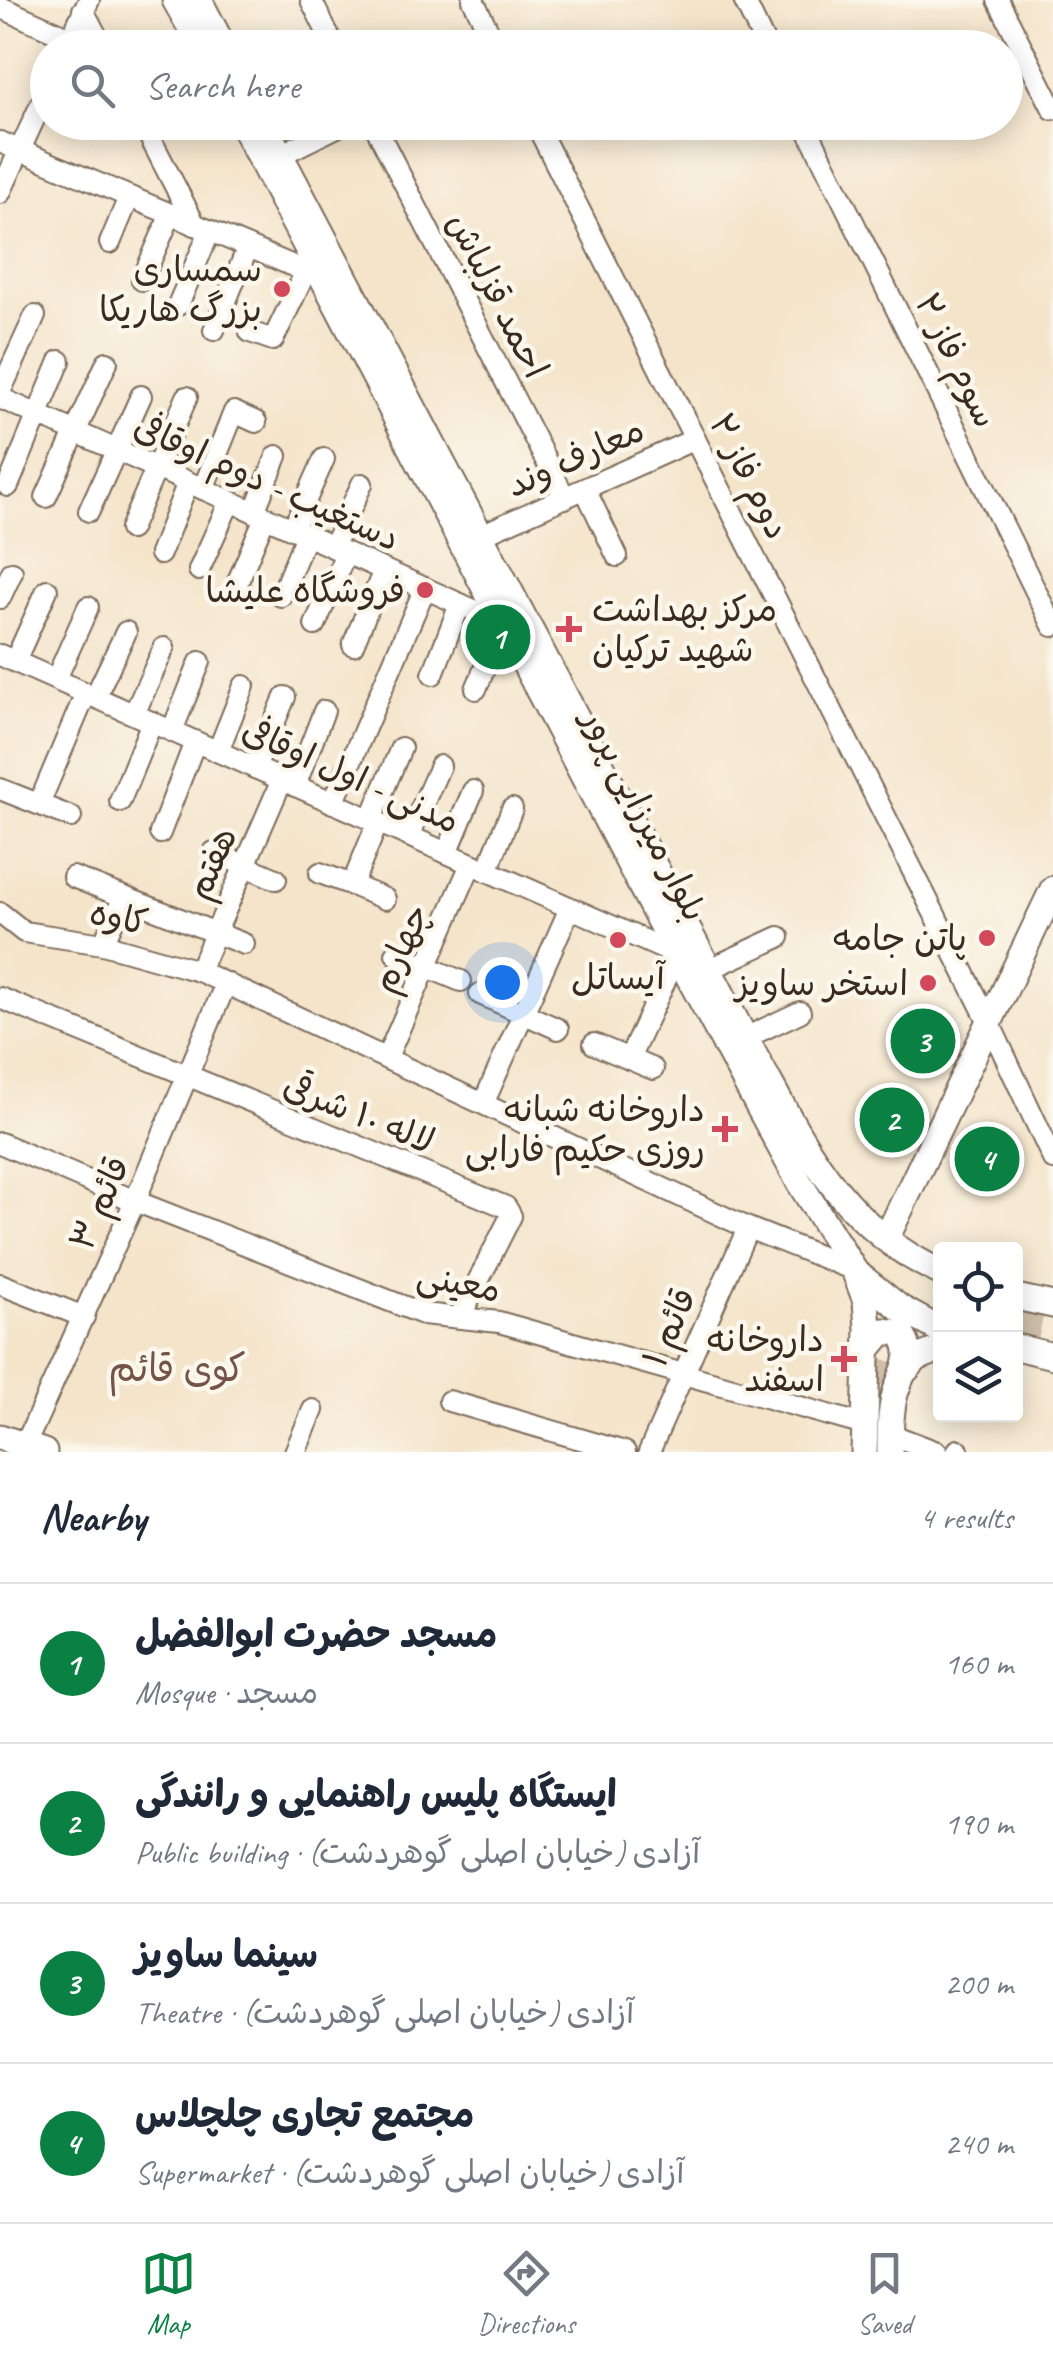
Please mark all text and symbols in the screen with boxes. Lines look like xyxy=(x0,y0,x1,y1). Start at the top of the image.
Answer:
search box xyxy=(30,30,1023,140)
icon: search xyxy=(65,58,120,113)
text: Search here xyxy=(145,62,300,109)
street label: احمد قزلباش xyxy=(437,205,558,386)
place label: سمساری بزرگ هاریکا xyxy=(99,247,262,332)
marker: سمساری بزرگ هاریکا xyxy=(271,278,293,300)
street label: سوم فاز ۲ xyxy=(901,285,1008,437)
street label: دستغیب - دوم اوقافی xyxy=(125,404,407,565)
street label: دوم فاز ۲ xyxy=(695,406,800,548)
street label: معارف وند xyxy=(499,407,651,508)
place label: فروشگاه علیشا xyxy=(205,568,405,613)
marker: فروشگاه علیشا xyxy=(414,579,436,601)
place label: مرکز بهداشت شهید ترکیان xyxy=(592,587,777,672)
pin: 1 xyxy=(466,600,530,674)
marker: مرکز بهداشت شهید ترکیان xyxy=(556,616,582,642)
street label: بلوار میرزایی پرور xyxy=(570,699,717,929)
street label: مدنی - اول اوقافی xyxy=(235,707,467,844)
street label: هفتم xyxy=(176,820,251,908)
street label: کاوه xyxy=(86,889,152,946)
street label: چهارم xyxy=(361,897,443,1001)
place label: پاتن جامه xyxy=(833,916,967,961)
marker: پاتن جامه xyxy=(976,927,998,949)
marker: آیساتل xyxy=(607,929,629,951)
place label: آیساتل xyxy=(571,955,666,1000)
your location xyxy=(477,957,528,1008)
place label: استخر ساویز xyxy=(732,961,908,1006)
marker: استخر ساویز xyxy=(917,972,939,994)
pin: 3 xyxy=(890,1004,956,1078)
street label: لاله ۱۰ شرقی xyxy=(277,1063,441,1164)
pin: 2 xyxy=(860,1082,924,1158)
place label: داروخانه شبانه روزی حکیم فارابی xyxy=(465,1087,705,1176)
marker: داروخانه شبانه روزی حکیم فارابی xyxy=(714,1118,736,1140)
pin: 4 xyxy=(954,1122,1020,1196)
street label: قائم ۳ xyxy=(59,1149,144,1259)
map controls xyxy=(933,1242,1023,1422)
button: locate xyxy=(933,1242,1023,1332)
street label: معینی xyxy=(413,1252,505,1313)
street label: قائم ۱ xyxy=(632,1281,710,1375)
place label: داروخانه اسفند xyxy=(707,1317,824,1402)
button: layers xyxy=(933,1332,1023,1422)
district label: کوی قائم xyxy=(108,1345,246,1397)
marker: داروخانه اسفند xyxy=(833,1348,855,1370)
text: Nearby xyxy=(40,1491,146,1544)
text: 4 results xyxy=(919,1497,1013,1538)
text: مسجد حضرت ابوالفضل xyxy=(135,1611,497,1658)
text: 1 xyxy=(65,1643,80,1684)
text: 160 m xyxy=(944,1643,1013,1684)
text: Mosque · مسجد xyxy=(135,1672,318,1713)
text: ایستگاه پلیس راهنمایی و رانندگی xyxy=(135,1771,617,1818)
text: 2 xyxy=(65,1803,80,1844)
text: 190 m xyxy=(944,1803,1013,1844)
text: Public building · آزادی (خیابان اصلی گوهردشت) xyxy=(135,1832,700,1873)
text: سینما ساویز xyxy=(135,1931,318,1978)
text: 3 xyxy=(65,1963,80,2004)
text: 200 m xyxy=(944,1963,1013,2004)
text: Theatre · آزادی (خیابان اصلی گوهردشت) xyxy=(135,1992,634,2033)
text: مجتمع تجاری چلچلاس xyxy=(135,2091,474,2138)
text: 4 xyxy=(65,2123,80,2164)
text: 240 m xyxy=(944,2123,1013,2164)
text: Supermarket · آزادی (خیابان اصلی گوهردشت) xyxy=(135,2152,684,2193)
tab: Map xyxy=(141,2246,196,2341)
tab: Directions xyxy=(478,2246,575,2341)
tab: Saved xyxy=(857,2246,912,2341)

